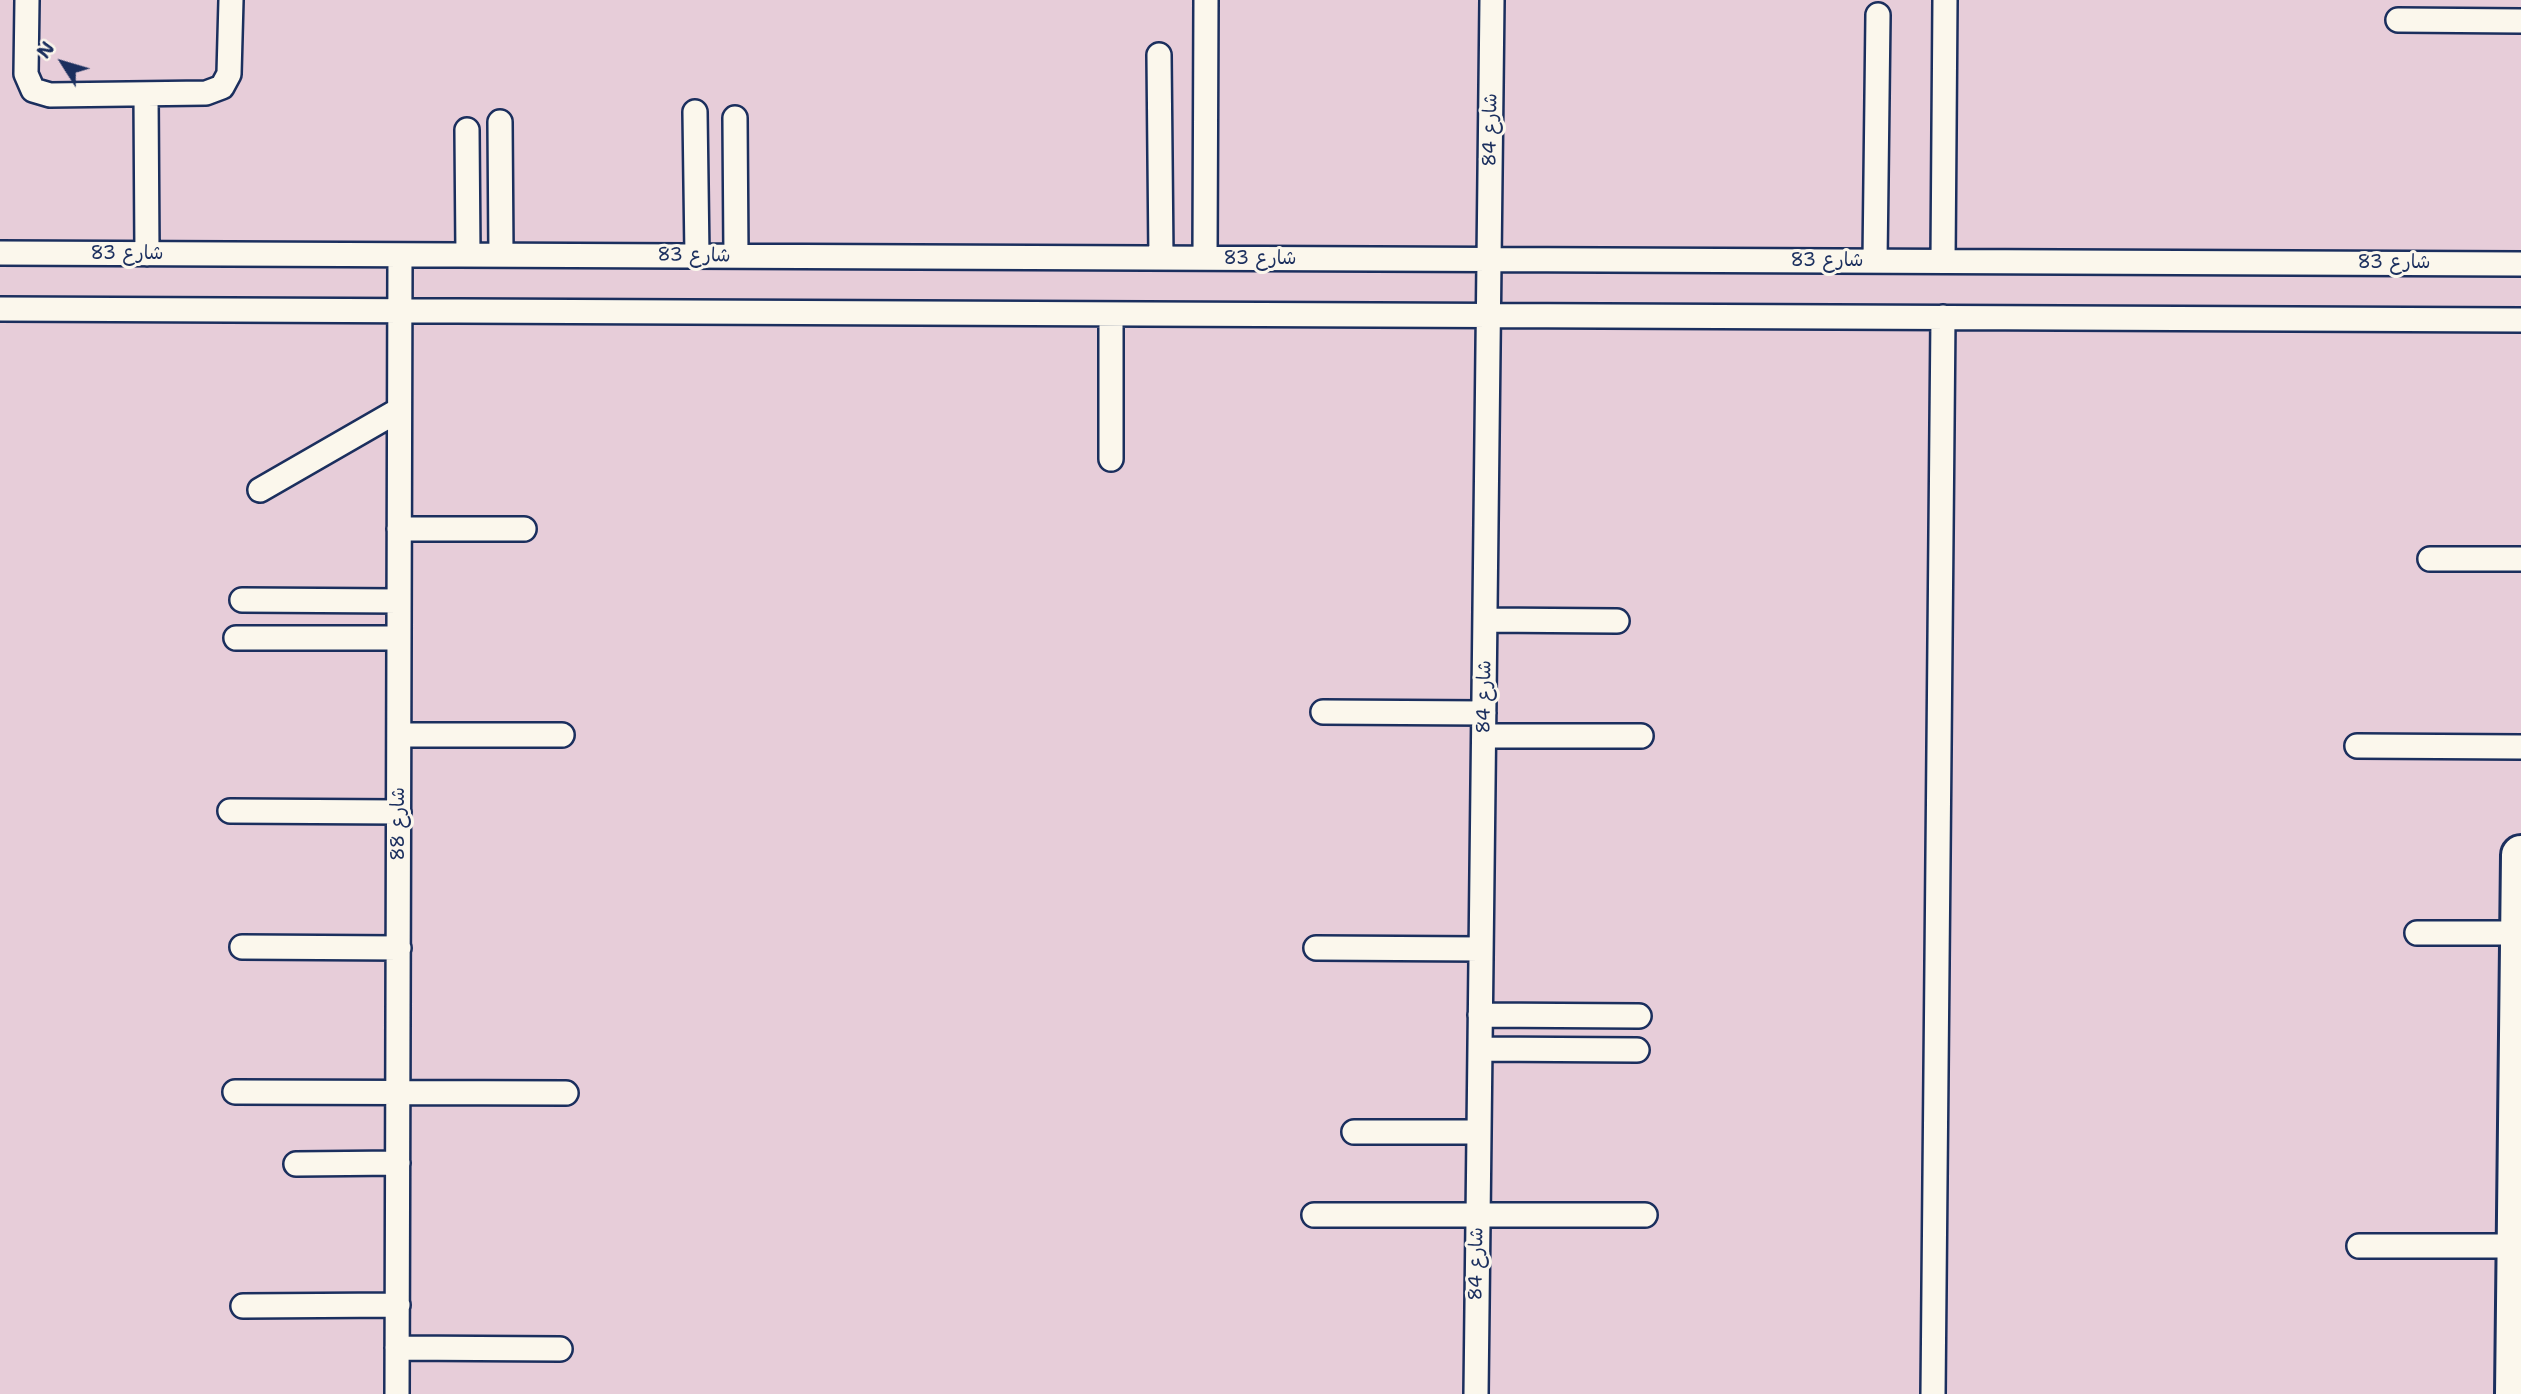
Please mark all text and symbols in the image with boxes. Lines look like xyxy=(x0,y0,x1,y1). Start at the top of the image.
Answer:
north arrow xyxy=(28,28,98,98)
text: N xyxy=(31,37,60,64)
street label: شارع 84 xyxy=(1479,93,1503,167)
street label: شارع 83 xyxy=(90,243,164,265)
street label: شارع 83 xyxy=(657,244,731,268)
street label: شارع 83 xyxy=(1223,248,1297,270)
street label: شارع 83 xyxy=(1790,250,1864,272)
street label: شارع 83 xyxy=(2357,252,2431,274)
street label: شارع 84 xyxy=(1473,660,1497,734)
street label: شارع 88 xyxy=(388,787,410,861)
street label: شارع 84 xyxy=(1465,1227,1489,1301)

